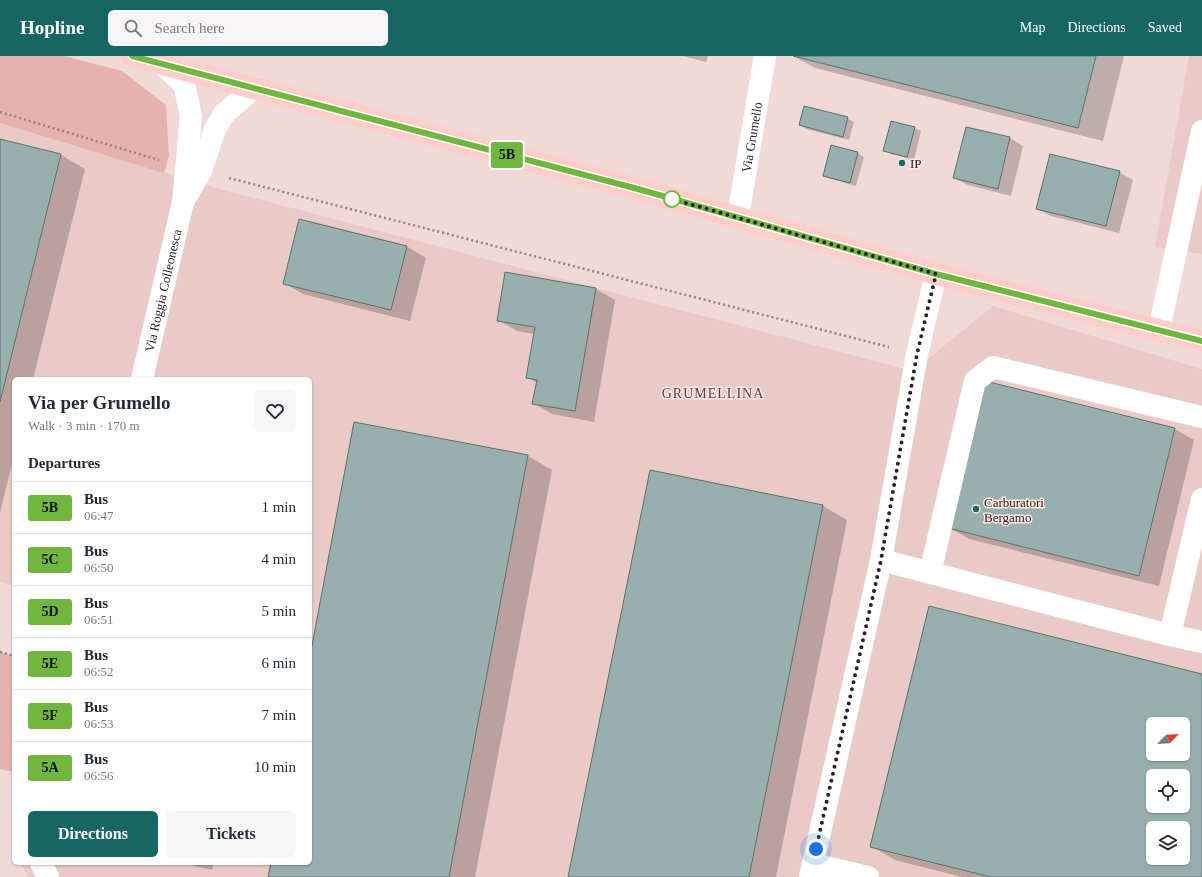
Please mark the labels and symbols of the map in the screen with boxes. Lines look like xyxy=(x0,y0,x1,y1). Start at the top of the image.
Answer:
street label: Via Grumello xyxy=(739,101,765,174)
line badge: 5B xyxy=(489,142,525,168)
place label: IP xyxy=(910,156,922,171)
marker: IP xyxy=(897,158,907,168)
unlabelled marker xyxy=(663,190,681,208)
street label: Via Roggia Colleonesca xyxy=(142,227,185,353)
district label: GRUMELLINA xyxy=(662,386,764,401)
place label: Carburatori Bergamo xyxy=(984,495,1044,525)
marker: Carburatori Bergamo xyxy=(971,504,981,514)
north arrow xyxy=(1146,717,1190,761)
your location xyxy=(806,839,826,859)

